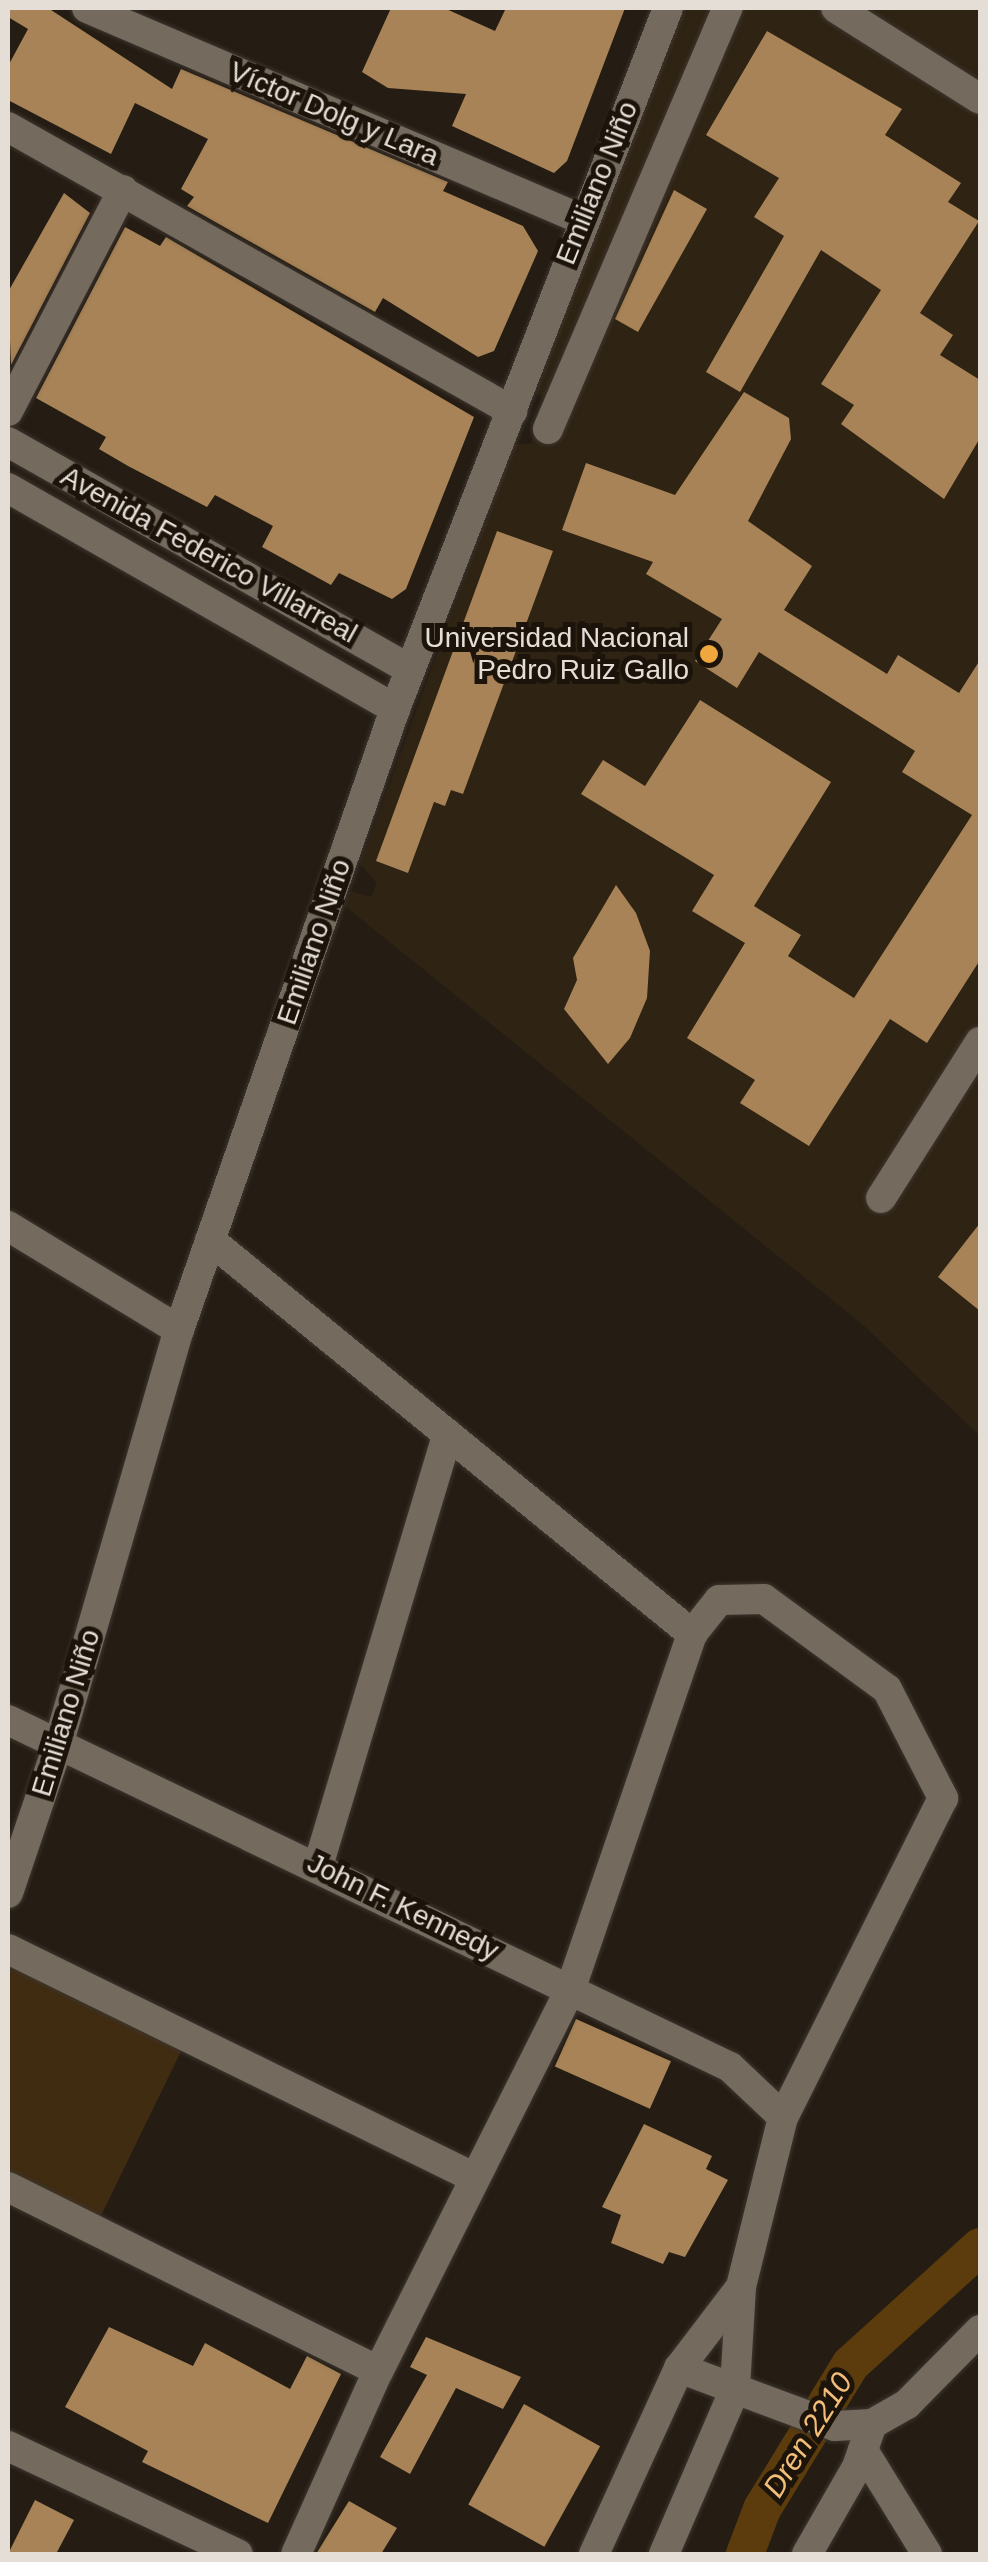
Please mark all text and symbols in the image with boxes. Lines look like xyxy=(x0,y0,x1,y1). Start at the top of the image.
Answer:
street label: Víctor Dolg y Lara xyxy=(224,55,444,173)
street label: Emiliano Niño xyxy=(549,97,645,269)
street label: Avenida Federico Villarreal xyxy=(55,459,363,651)
place label: Universidad Nacional Pedro Ruiz Gallo xyxy=(424,621,689,687)
marker: Universidad Nacional Pedro Ruiz Gallo xyxy=(698,643,720,665)
street label: Emiliano Niño xyxy=(270,855,358,1029)
street label: Emiliano Niño xyxy=(25,1625,107,1801)
street label: John F. Kennedy xyxy=(302,1846,504,1968)
water label: Dren 2210 xyxy=(756,2366,860,2504)

